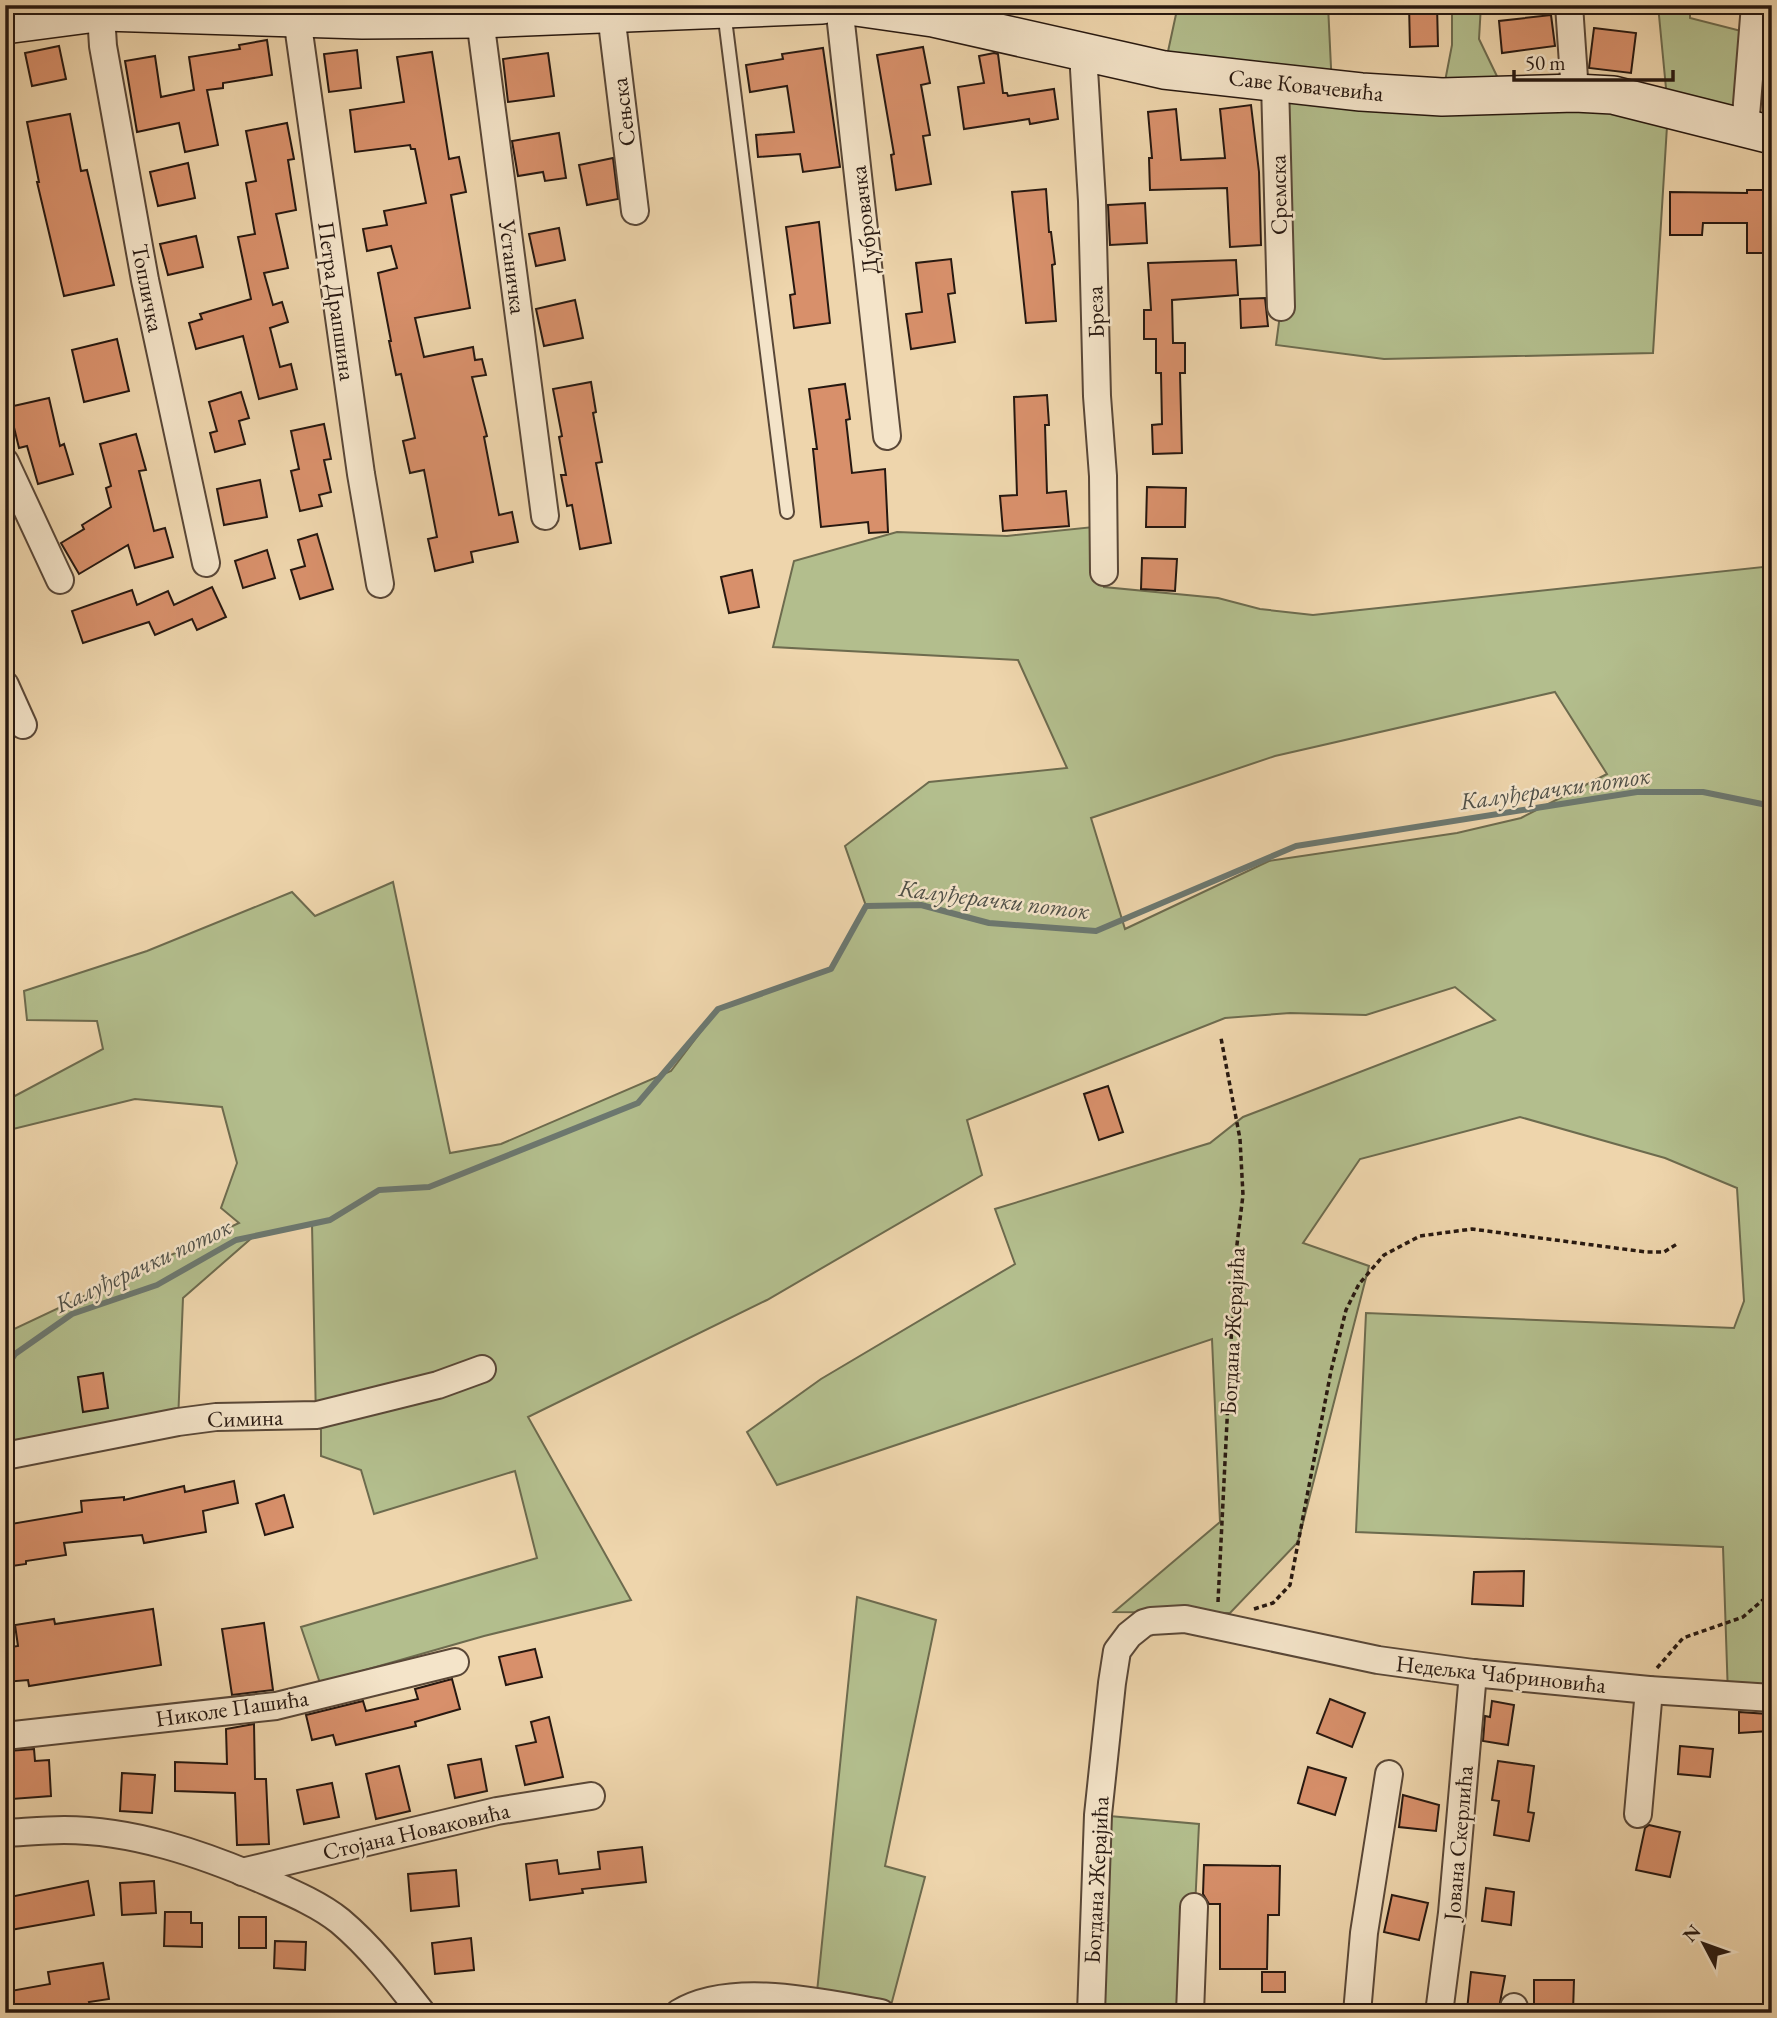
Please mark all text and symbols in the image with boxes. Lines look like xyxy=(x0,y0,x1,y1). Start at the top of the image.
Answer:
scale bar xyxy=(1514,38,1674,82)
text: 50 m xyxy=(1525,49,1566,76)
street label: Саве Ковачевића xyxy=(1227,62,1386,108)
street label: Сењска xyxy=(604,75,642,148)
street label: Сремска xyxy=(1262,154,1294,235)
street label: Дубровачка xyxy=(842,163,886,276)
street label: Устаничка xyxy=(492,217,534,317)
street label: Петра Драпшина xyxy=(311,220,363,383)
street label: Топличка xyxy=(125,241,171,335)
street label: Бреза xyxy=(1079,284,1111,339)
water label: Калуђерачки поток xyxy=(1457,759,1653,817)
water label: Калуђерачки поток xyxy=(896,872,1092,926)
water label: Калуђерачки поток xyxy=(49,1210,237,1320)
street label: Богдана Жерајића xyxy=(1213,1246,1251,1416)
street label: Симина xyxy=(206,1402,284,1434)
street label: Недељка Чабриновића xyxy=(1394,1648,1608,1700)
street label: Николе Пашића xyxy=(154,1682,311,1734)
street label: Јована Скерлића xyxy=(1436,1763,1480,1924)
street label: Стојана Новаковића xyxy=(319,1795,513,1867)
street label: Богдана Жерајића xyxy=(1077,1795,1115,1965)
north arrow xyxy=(1668,1910,1738,1980)
text: N xyxy=(1677,1919,1706,1947)

